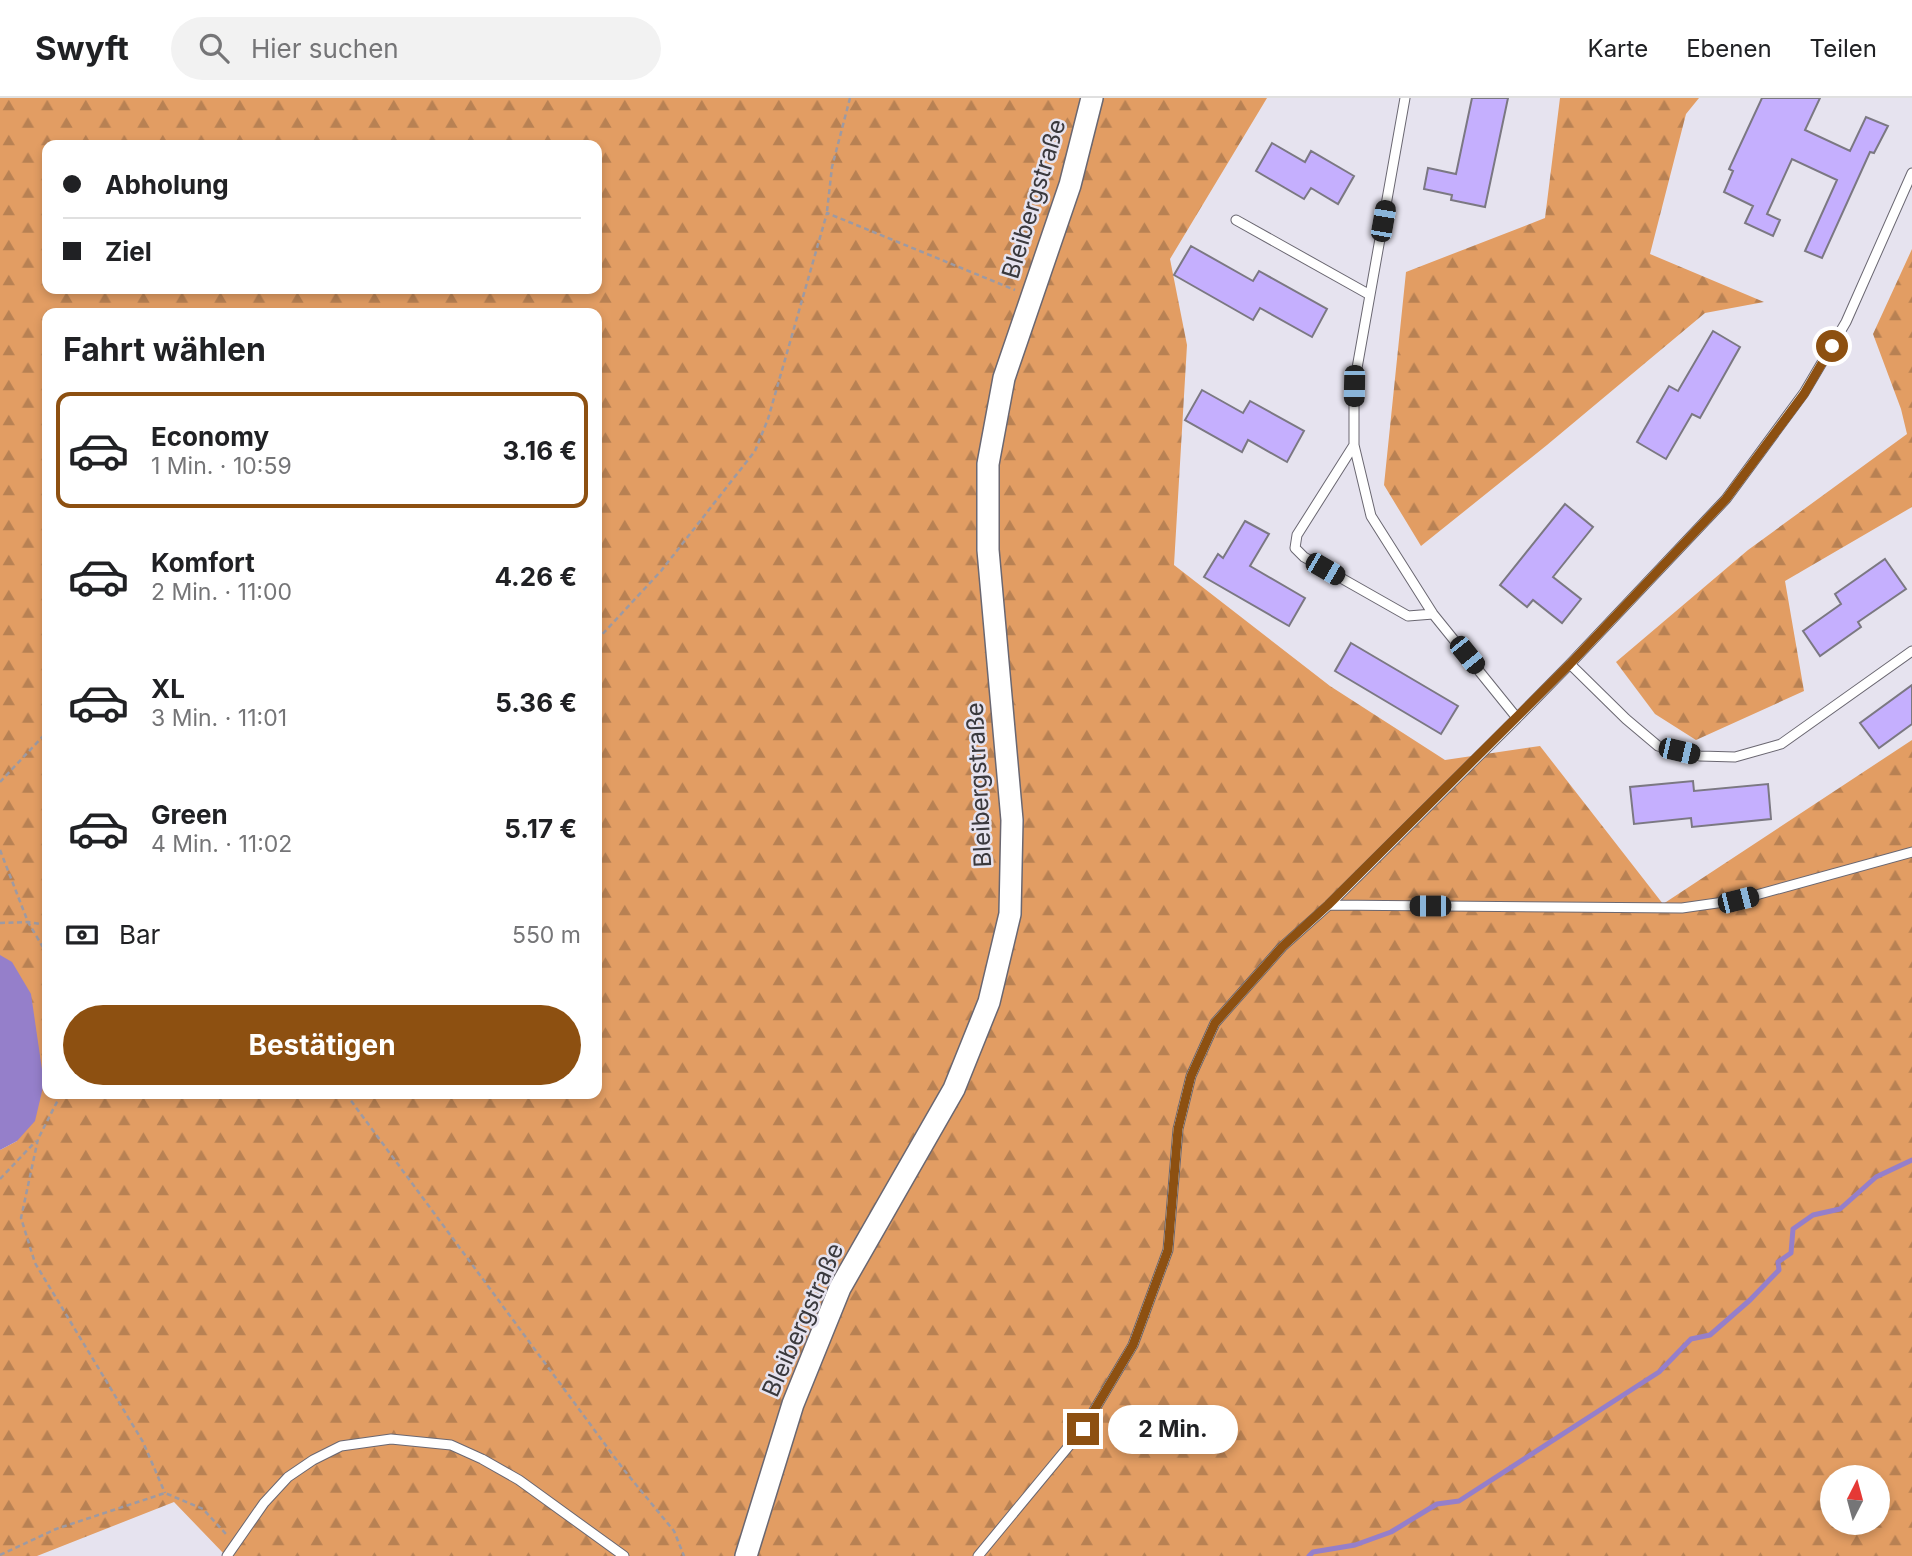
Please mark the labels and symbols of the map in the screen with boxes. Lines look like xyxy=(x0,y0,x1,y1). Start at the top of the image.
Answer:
street label: Bleibergstraße xyxy=(996,116,1072,282)
car xyxy=(1370,198,1397,244)
route start xyxy=(1816,330,1848,362)
car xyxy=(1344,365,1365,407)
car xyxy=(1302,549,1349,589)
car xyxy=(1446,632,1489,678)
street label: Bleibergstraße xyxy=(960,702,997,868)
car xyxy=(1657,736,1702,766)
car xyxy=(1716,885,1761,915)
car xyxy=(1410,896,1452,917)
street label: Bleibergstraße xyxy=(756,1238,849,1401)
callout: 2 Min. xyxy=(1108,1404,1237,1454)
route end xyxy=(1067,1413,1099,1445)
north arrow xyxy=(1820,1465,1890,1535)

